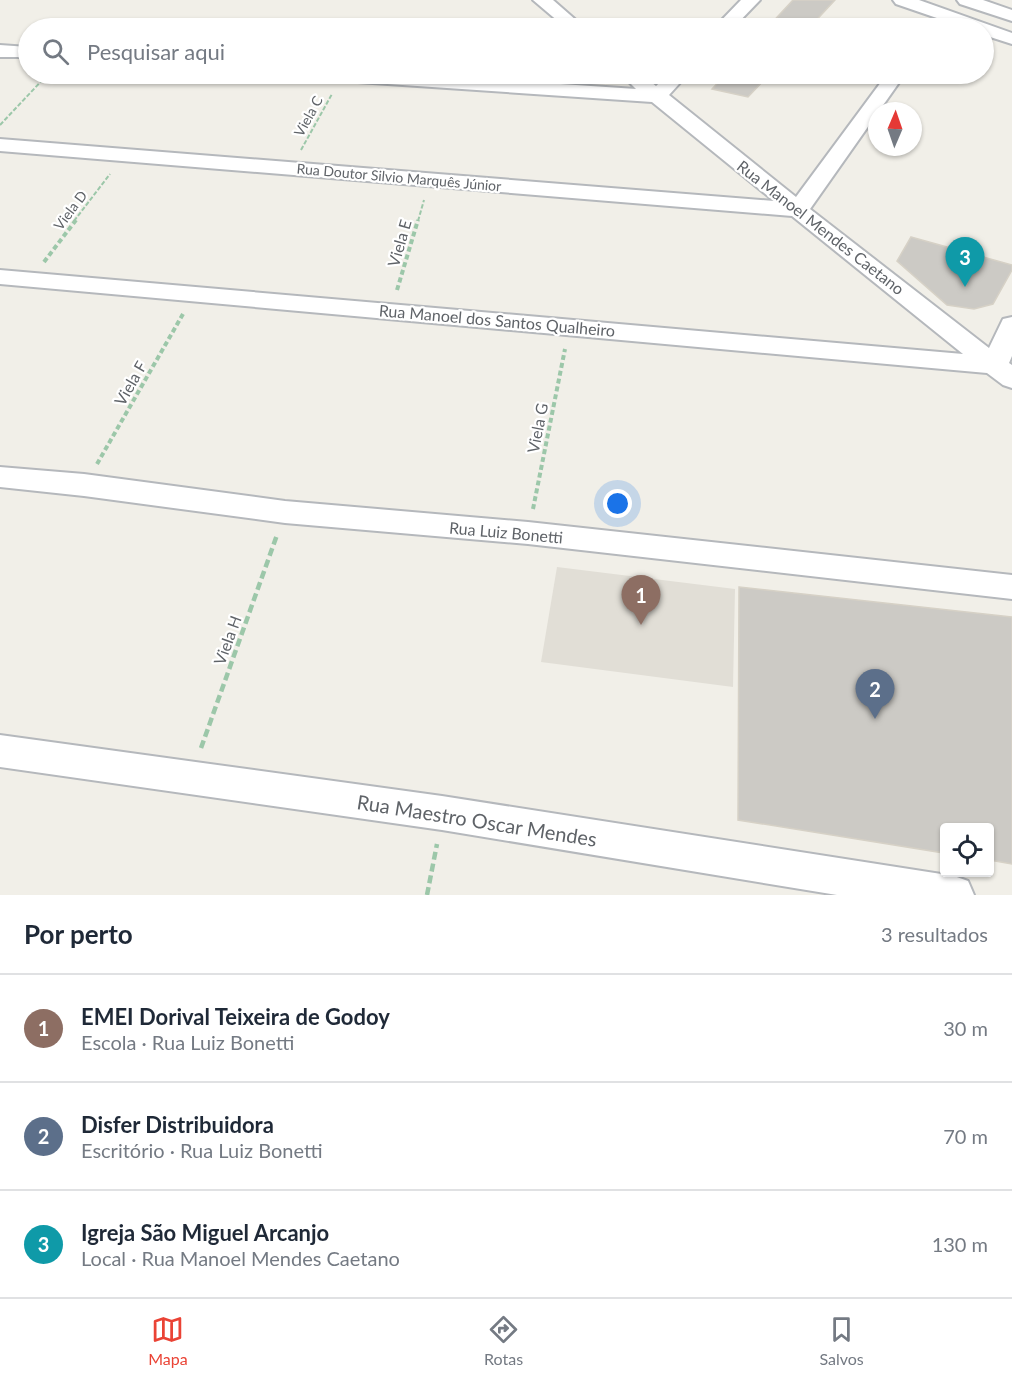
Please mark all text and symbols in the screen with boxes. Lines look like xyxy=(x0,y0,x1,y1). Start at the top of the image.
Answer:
search box xyxy=(18,18,994,84)
icon: search xyxy=(39,35,72,68)
text: Pesquisar aqui xyxy=(87,38,225,65)
street label: Viela C xyxy=(290,92,326,139)
north arrow xyxy=(868,102,922,156)
street label: Rua Manoel Mendes Caetano xyxy=(734,156,908,298)
street label: Rua Doutor Silvio Marquês Júnior xyxy=(296,160,502,194)
street label: Viela D xyxy=(50,187,90,233)
street label: Viela E xyxy=(383,217,415,269)
pin: 3 xyxy=(946,238,984,287)
street label: Rua Manoel dos Santos Qualheiro xyxy=(378,300,616,340)
street label: Viela F xyxy=(110,357,150,409)
street label: Viela G xyxy=(523,401,551,455)
your location xyxy=(603,489,632,518)
street label: Rua Luiz Bonetti xyxy=(448,518,564,546)
pin: 1 xyxy=(622,576,660,625)
street label: Viela H xyxy=(209,613,245,667)
pin: 2 xyxy=(856,670,894,719)
street label: Rua Maestro Oscar Mendes xyxy=(355,789,599,851)
map controls xyxy=(940,823,994,877)
button: locate xyxy=(940,823,994,877)
text: Por perto xyxy=(24,918,133,950)
text: 3 resultados xyxy=(881,922,988,946)
text: EMEI Dorival Teixeira de Godoy xyxy=(81,1003,390,1030)
text: 1 xyxy=(38,1016,49,1040)
text: 30 m xyxy=(943,1016,988,1040)
text: Escola · Rua Luiz Bonetti xyxy=(81,1030,294,1054)
text: Disfer Distribuidora xyxy=(81,1111,274,1138)
text: 2 xyxy=(38,1124,49,1148)
text: 70 m xyxy=(943,1124,988,1148)
text: Escritório · Rua Luiz Bonetti xyxy=(81,1138,323,1162)
text: Igreja São Miguel Arcanjo xyxy=(81,1219,329,1246)
text: 3 xyxy=(38,1232,49,1256)
text: 130 m xyxy=(932,1232,988,1256)
text: Local · Rua Manoel Mendes Caetano xyxy=(81,1246,400,1270)
tab: Mapa xyxy=(148,1313,188,1368)
tab: Rotas xyxy=(484,1313,523,1368)
tab: Salvos xyxy=(819,1313,864,1368)

